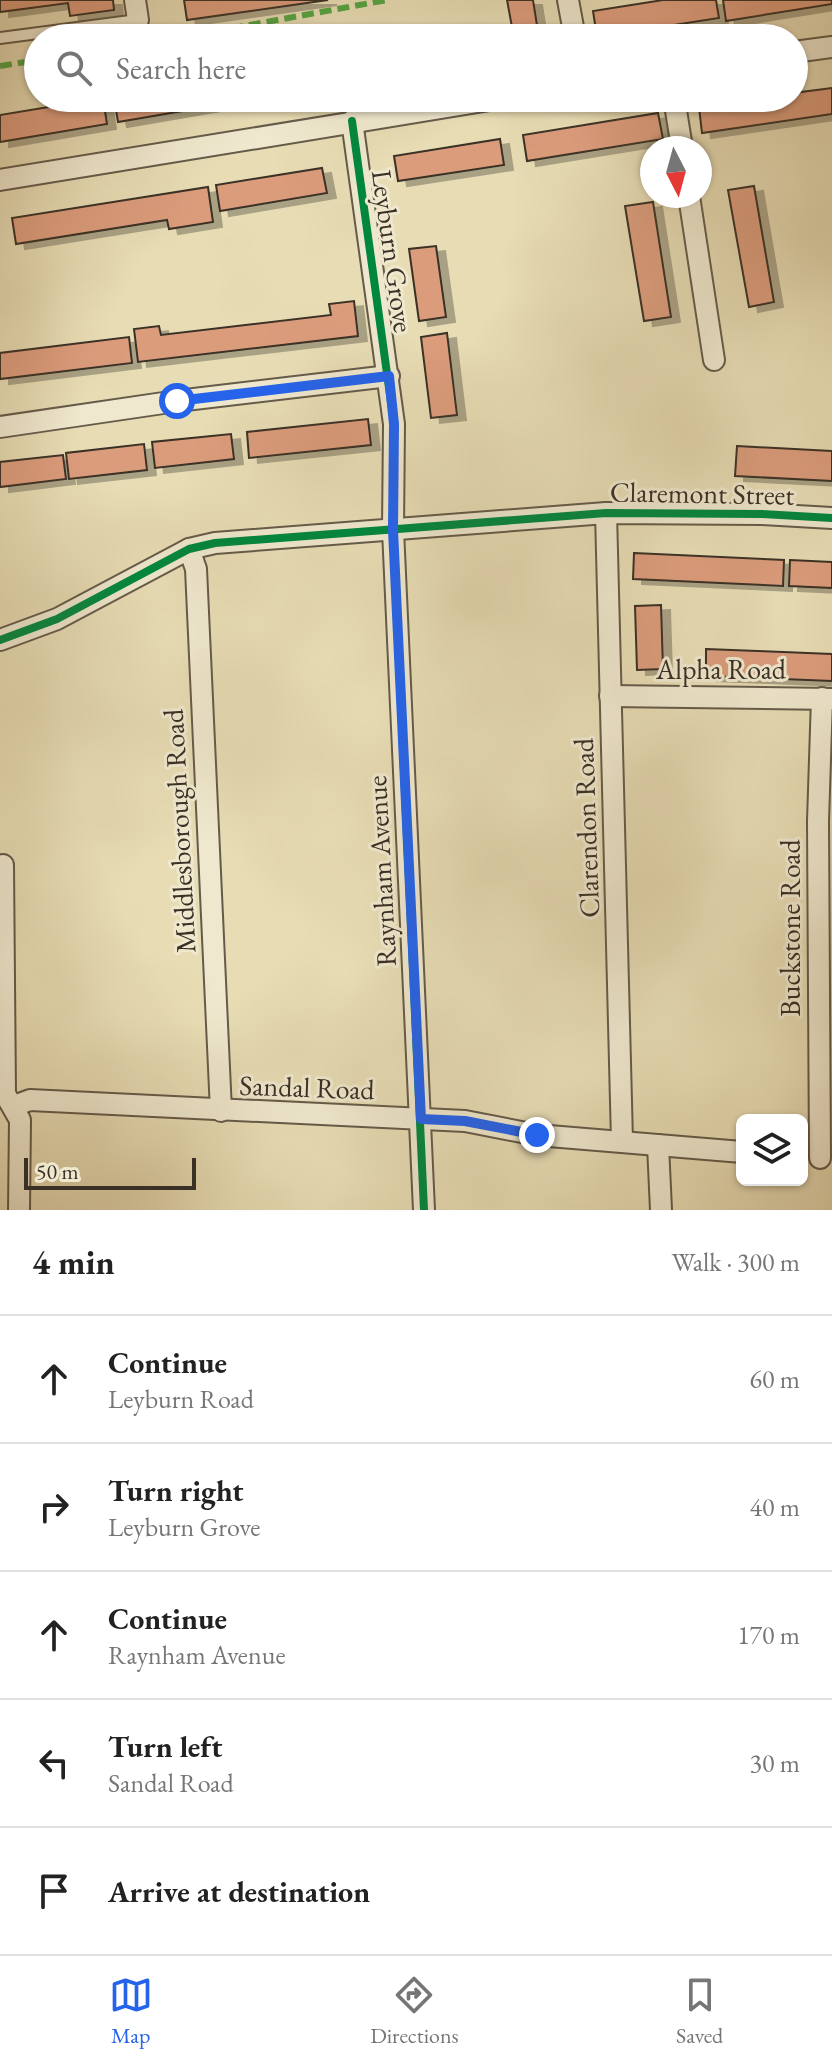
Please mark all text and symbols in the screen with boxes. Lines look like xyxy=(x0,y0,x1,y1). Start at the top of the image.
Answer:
search box xyxy=(24,24,808,112)
icon: search xyxy=(52,46,96,90)
text: Search here xyxy=(116,49,246,88)
north arrow xyxy=(640,136,712,208)
street label: Leyburn Grove xyxy=(364,167,422,335)
route start xyxy=(159,383,195,419)
street label: Claremont Street xyxy=(610,473,795,513)
street label: Alpha Road xyxy=(655,651,787,687)
street label: Middlesborough Road xyxy=(155,707,203,954)
street label: Clarendon Road xyxy=(565,737,607,919)
street label: Raynham Avenue xyxy=(358,774,404,967)
street label: Buckstone Road xyxy=(772,839,808,1017)
street label: Sandal Road xyxy=(239,1067,376,1107)
map controls xyxy=(736,1114,808,1186)
button: layers xyxy=(736,1114,808,1186)
route end xyxy=(519,1117,555,1153)
scale bar xyxy=(24,1154,196,1190)
text: 50 m xyxy=(36,1157,79,1186)
text: 4 min xyxy=(32,1240,115,1284)
text: Walk · 300 m xyxy=(672,1245,800,1279)
text: Continue xyxy=(108,1343,227,1382)
icon: ahead xyxy=(32,1357,76,1401)
text: 60 m xyxy=(750,1362,800,1396)
text: Leyburn Road xyxy=(108,1382,254,1416)
text: Turn right xyxy=(108,1471,244,1510)
icon: right xyxy=(32,1485,76,1529)
text: 40 m xyxy=(750,1490,800,1524)
text: Leyburn Grove xyxy=(108,1510,260,1544)
text: Continue xyxy=(108,1599,227,1638)
icon: ahead xyxy=(32,1613,76,1657)
text: 170 m xyxy=(737,1618,800,1652)
text: Raynham Avenue xyxy=(108,1638,286,1672)
text: Turn left xyxy=(108,1727,222,1766)
icon: left xyxy=(32,1741,76,1785)
text: 30 m xyxy=(750,1746,800,1780)
text: Sandal Road xyxy=(108,1766,234,1800)
icon: arrive xyxy=(32,1869,76,1913)
text: Arrive at destination xyxy=(108,1872,370,1911)
tab: Map xyxy=(109,1973,153,2050)
tab: Directions xyxy=(370,1973,459,2050)
tab: Saved xyxy=(676,1973,723,2050)

